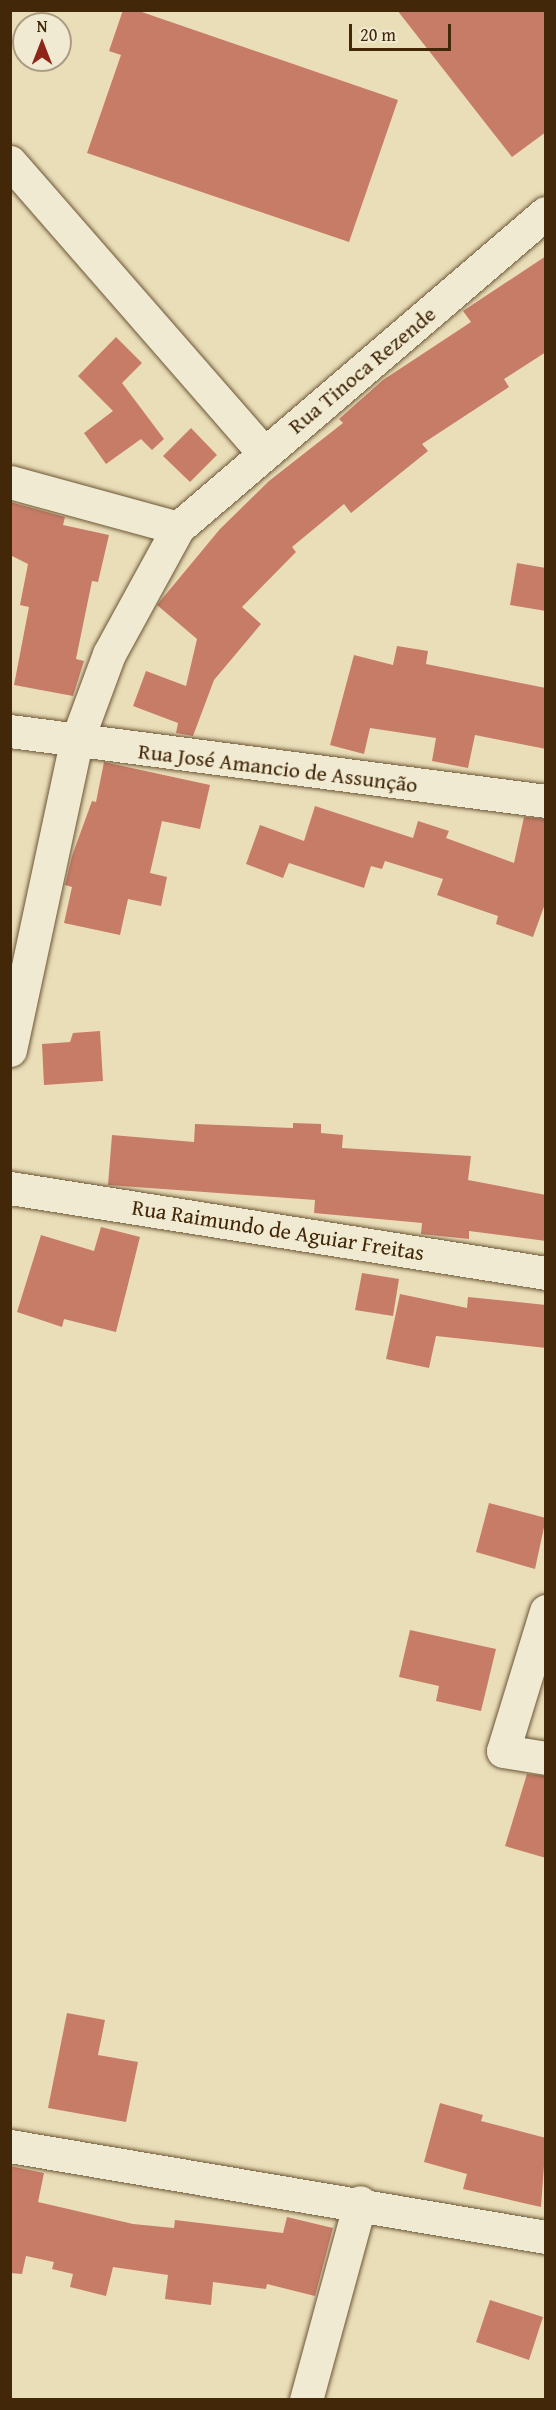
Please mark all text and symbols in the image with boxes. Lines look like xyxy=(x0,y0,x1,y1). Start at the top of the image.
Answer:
north arrow xyxy=(12,12,72,72)
scale bar xyxy=(352,12,454,50)
text: N xyxy=(37,14,47,38)
text: 20 m xyxy=(360,21,396,48)
street label: Rua Tinoca Rezende xyxy=(283,301,441,439)
street label: Rua José Amancio de Assunção xyxy=(137,738,419,798)
street label: Rua Raimundo de Aguiar Freitas xyxy=(130,1194,426,1266)

